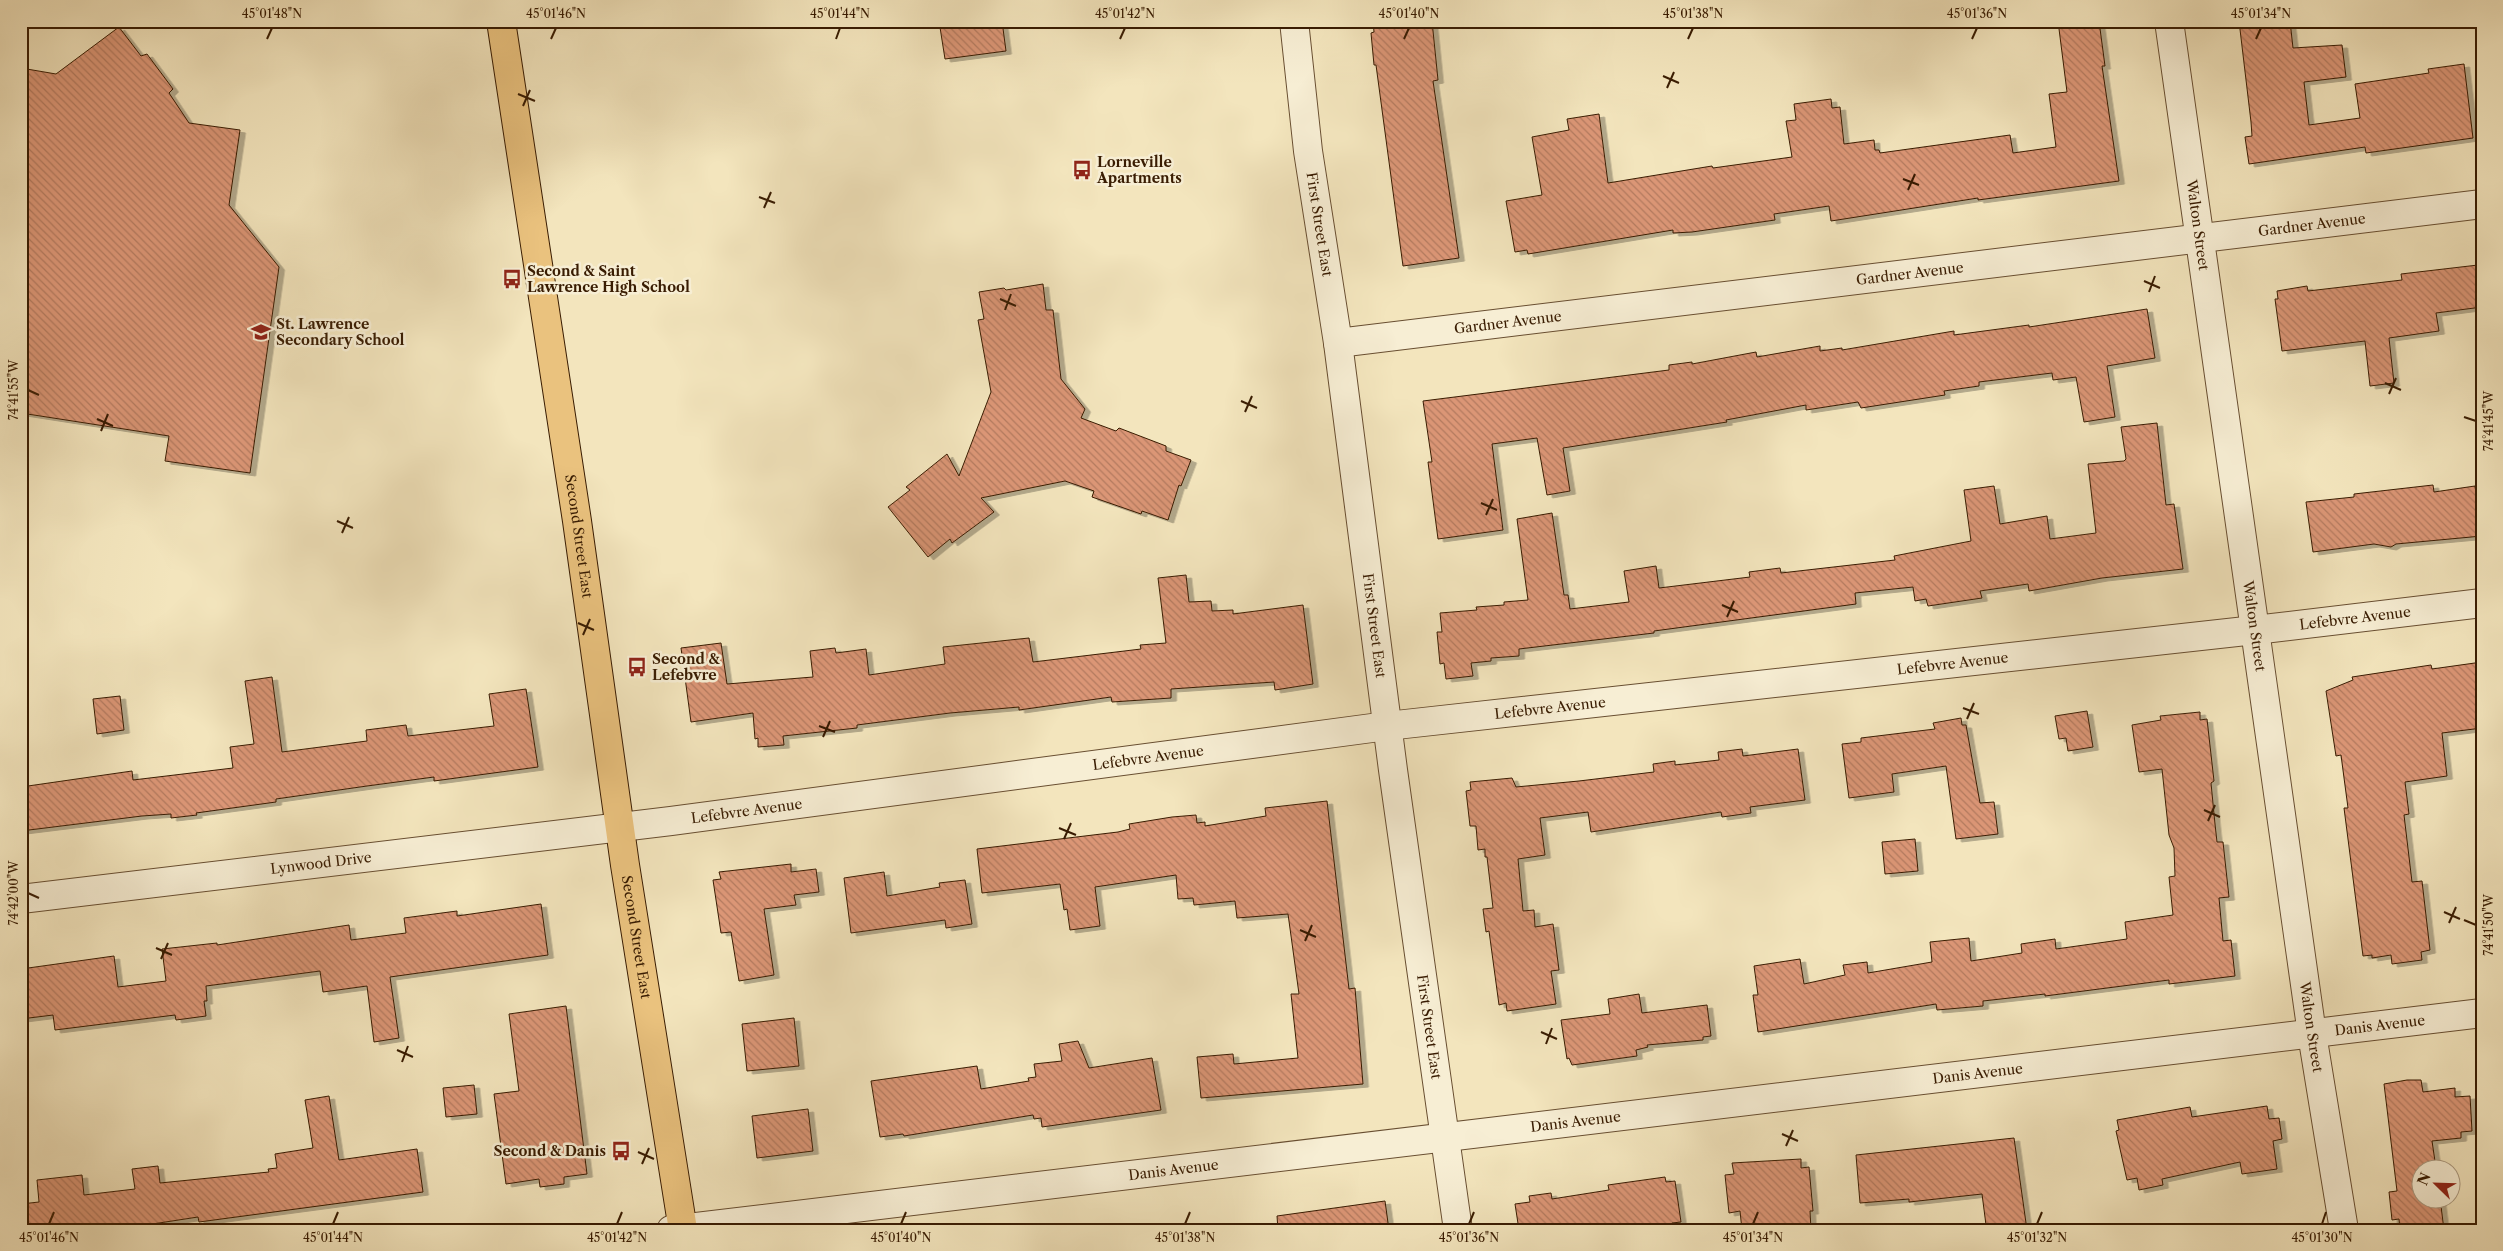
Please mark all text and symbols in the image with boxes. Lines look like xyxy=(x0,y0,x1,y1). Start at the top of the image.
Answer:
text: 45°01'48"N xyxy=(242,6,302,21)
text: 45°01'46"N xyxy=(526,6,586,21)
text: 45°01'44"N xyxy=(810,6,870,21)
text: 45°01'42"N xyxy=(1095,6,1155,21)
text: 45°01'40"N xyxy=(1379,6,1440,21)
text: 45°01'38"N xyxy=(1663,6,1723,21)
text: 45°01'36"N xyxy=(1947,6,2007,21)
text: 45°01'34"N xyxy=(2231,6,2291,21)
place label: Lorneville Apartments xyxy=(1096,153,1182,187)
bus stop icon: Lorneville Apartments xyxy=(1071,159,1093,181)
street label: First Street East xyxy=(1302,171,1336,278)
street label: Walton Street xyxy=(2182,177,2213,272)
street label: Gardner Avenue xyxy=(2257,209,2367,240)
street label: Gardner Avenue xyxy=(1855,258,1965,289)
place label: Second & Saint Lawrence High School xyxy=(527,262,690,296)
bus stop icon: Second & Saint Lawrence High School xyxy=(501,268,523,290)
street label: Gardner Avenue xyxy=(1453,307,1563,338)
place label: St. Lawrence Secondary School xyxy=(276,315,405,349)
school or university icon: St. Lawrence Secondary School xyxy=(250,321,272,343)
text: 74°41'55"W xyxy=(6,359,21,420)
text: 74°41'45"W xyxy=(2481,390,2496,451)
street label: Second Street East xyxy=(561,473,597,599)
street label: First Street East xyxy=(1359,572,1390,679)
street label: Walton Street xyxy=(2239,578,2270,673)
street label: Lefebvre Avenue xyxy=(2298,603,2412,634)
street label: Lefebvre Avenue xyxy=(1896,648,2009,679)
place label: Second & Lefebvre xyxy=(652,650,720,684)
bus stop icon: Second & Lefebvre xyxy=(626,656,648,678)
street label: Lefebvre Avenue xyxy=(1493,693,1607,723)
street label: Lefebvre Avenue xyxy=(1091,741,1205,774)
street label: Lefebvre Avenue xyxy=(690,795,803,827)
street label: Lynwood Drive xyxy=(269,848,373,878)
text: 74°42'00"W xyxy=(6,860,21,925)
street label: Second Street East xyxy=(618,874,655,1000)
text: 74°41'50"W xyxy=(2481,893,2496,956)
street label: First Street East xyxy=(1413,973,1446,1080)
street label: Walton Street xyxy=(2296,980,2327,1074)
street label: Danis Avenue xyxy=(2334,1011,2426,1040)
street label: Danis Avenue xyxy=(1931,1059,2024,1088)
street label: Danis Avenue xyxy=(1529,1107,1622,1136)
bus stop icon: Second & Danis xyxy=(610,1140,632,1162)
place label: Second & Danis xyxy=(493,1142,606,1160)
street label: Danis Avenue xyxy=(1127,1155,1220,1184)
north arrow xyxy=(2410,1158,2460,1208)
text: N xyxy=(2413,1170,2435,1188)
text: 45°01'46"N xyxy=(19,1230,79,1245)
text: 45°01'44"N xyxy=(303,1230,363,1245)
text: 45°01'42"N xyxy=(587,1230,647,1245)
text: 45°01'40"N xyxy=(871,1230,932,1245)
text: 45°01'38"N xyxy=(1155,1230,1215,1245)
text: 45°01'36"N xyxy=(1439,1230,1499,1245)
text: 45°01'34"N xyxy=(1723,1230,1783,1245)
text: 45°01'32"N xyxy=(2007,1230,2067,1245)
text: 45°01'30"N xyxy=(2291,1230,2353,1245)

